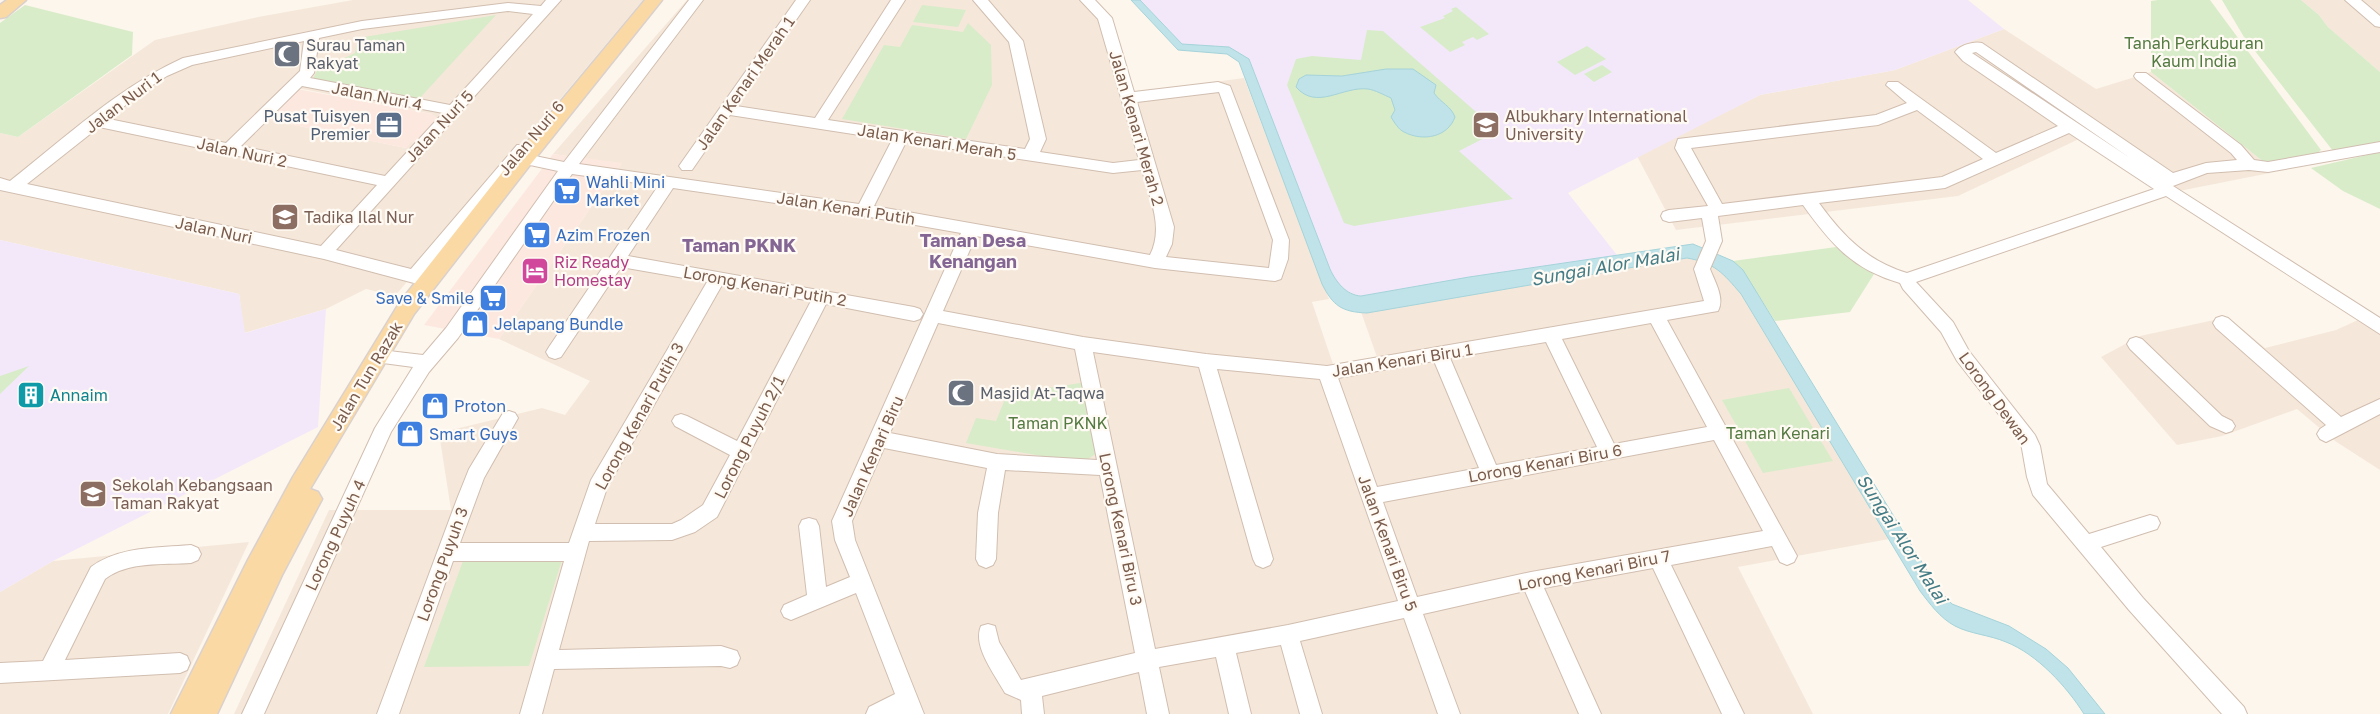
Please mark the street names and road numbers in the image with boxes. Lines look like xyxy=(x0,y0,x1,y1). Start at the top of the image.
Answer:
street label: Jalan Kenari Merah 1 xyxy=(691,12,799,154)
street label: Jalan Kenari Merah 2 xyxy=(1105,48,1169,208)
street label: Jalan Nuri 1 xyxy=(81,67,165,137)
street label: Jalan Nuri 4 xyxy=(330,77,424,115)
street label: Jalan Nuri 5 xyxy=(400,86,478,166)
street label: Jalan Nuri 6 xyxy=(494,96,568,180)
street label: Jalan Kenari Merah 5 xyxy=(856,120,1018,164)
street label: Jalan Nuri 2 xyxy=(195,133,289,171)
street label: Jalan Kenari Putih xyxy=(775,187,917,229)
street label: Jalan Nuri xyxy=(174,212,254,248)
street label: Lorong Kenari Putih 2 xyxy=(682,262,848,310)
street label: Jalan Tun Razak xyxy=(326,318,406,434)
street label: Lorong Kenari Putih 3 xyxy=(590,339,688,493)
street label: Jalan Kenari Biru 1 xyxy=(1330,339,1474,381)
street label: Lorong Dewan xyxy=(1955,348,2035,448)
street label: Lorong Puyuh 2/1 xyxy=(709,372,789,502)
street label: Jalan Kenari Biru xyxy=(836,392,908,520)
street label: Lorong Kenari Biru 6 xyxy=(1466,440,1624,486)
street label: Lorong Kenari Biru 3 xyxy=(1095,451,1147,607)
street label: Jalan Kenari Biru 5 xyxy=(1354,472,1422,614)
street label: Lorong Puyuh 4 xyxy=(301,476,369,594)
street label: Lorong Puyuh 3 xyxy=(412,504,472,624)
street label: Lorong Kenari Biru 7 xyxy=(1516,545,1672,595)

